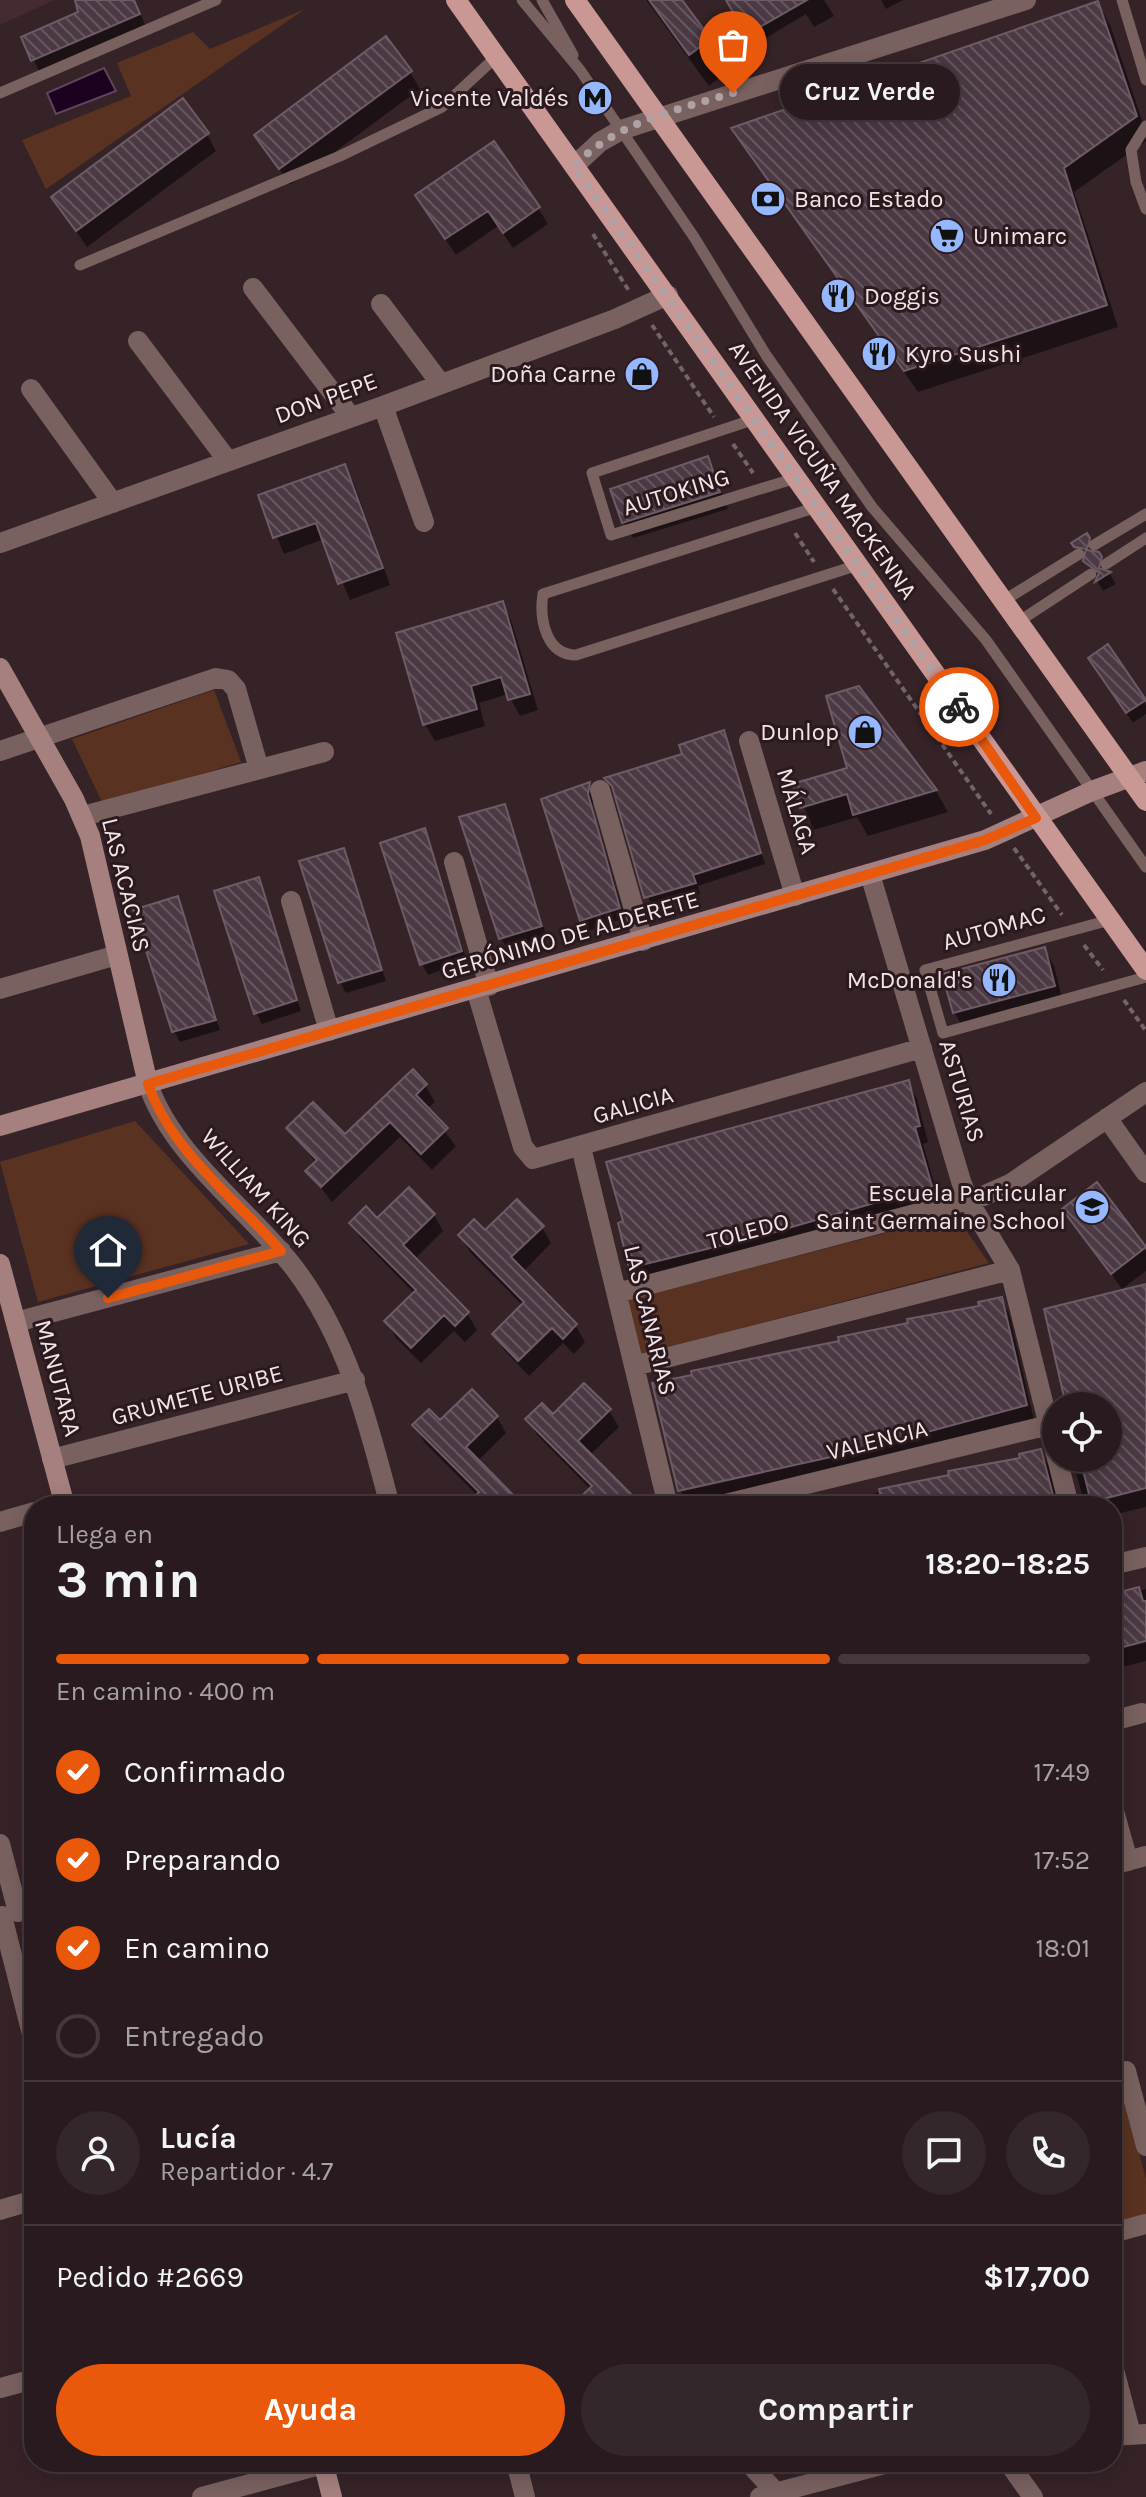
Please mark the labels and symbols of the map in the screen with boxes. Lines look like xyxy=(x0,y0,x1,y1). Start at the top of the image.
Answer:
pin xyxy=(699,11,767,93)
callout: Cruz Verde xyxy=(781,65,961,121)
metro station icon: Vicente Valdés xyxy=(576,79,614,117)
place label: Vicente Valdés xyxy=(410,84,569,112)
bank icon: Banco Estado xyxy=(749,180,787,218)
place label: Banco Estado xyxy=(794,185,944,213)
supermarket icon: Unimarc xyxy=(928,217,966,255)
place label: Unimarc xyxy=(973,222,1067,250)
restaurant icon: Doggis xyxy=(819,277,857,315)
place label: Doggis xyxy=(864,282,940,310)
restaurant icon: Kyro Sushi xyxy=(860,335,898,373)
street label: AVENIDA VICUÑA MACKENNA xyxy=(723,336,923,605)
place label: Kyro Sushi xyxy=(905,340,1022,368)
shop icon: Doña Carne xyxy=(623,355,661,393)
place label: Doña Carne xyxy=(490,360,616,388)
street label: DON PEPE xyxy=(271,367,381,429)
street label: AUTOKING xyxy=(619,463,733,521)
courier xyxy=(919,667,999,747)
shop icon: Dunlop xyxy=(846,713,884,751)
place label: Dunlop xyxy=(760,718,839,746)
street label: MÁLAGA xyxy=(771,764,824,858)
street label: LAS ACACIAS xyxy=(96,815,156,955)
street label: GERÓNIMO DE ALDERETE xyxy=(438,885,702,985)
street label: AUTOMAC xyxy=(939,900,1049,956)
restaurant icon: McDonald's xyxy=(980,961,1018,999)
place label: McDonald's xyxy=(847,966,973,994)
street label: ASTURIAS xyxy=(933,1036,991,1146)
street label: GALICIA xyxy=(590,1080,677,1130)
street label: WILLIAM KING xyxy=(195,1123,317,1253)
place label: Escuela Particular Saint Germaine School xyxy=(816,1179,1066,1235)
school or university icon: Escuela Particular Saint Germaine School xyxy=(1073,1188,1111,1226)
street label: TOLEDO xyxy=(704,1207,792,1255)
pin xyxy=(74,1216,142,1298)
street label: LAS CANARIAS xyxy=(618,1242,682,1398)
street label: MANUTARA xyxy=(29,1317,87,1440)
street label: GRUMETE URIBE xyxy=(108,1359,286,1431)
street label: VALENCIA xyxy=(824,1414,930,1466)

